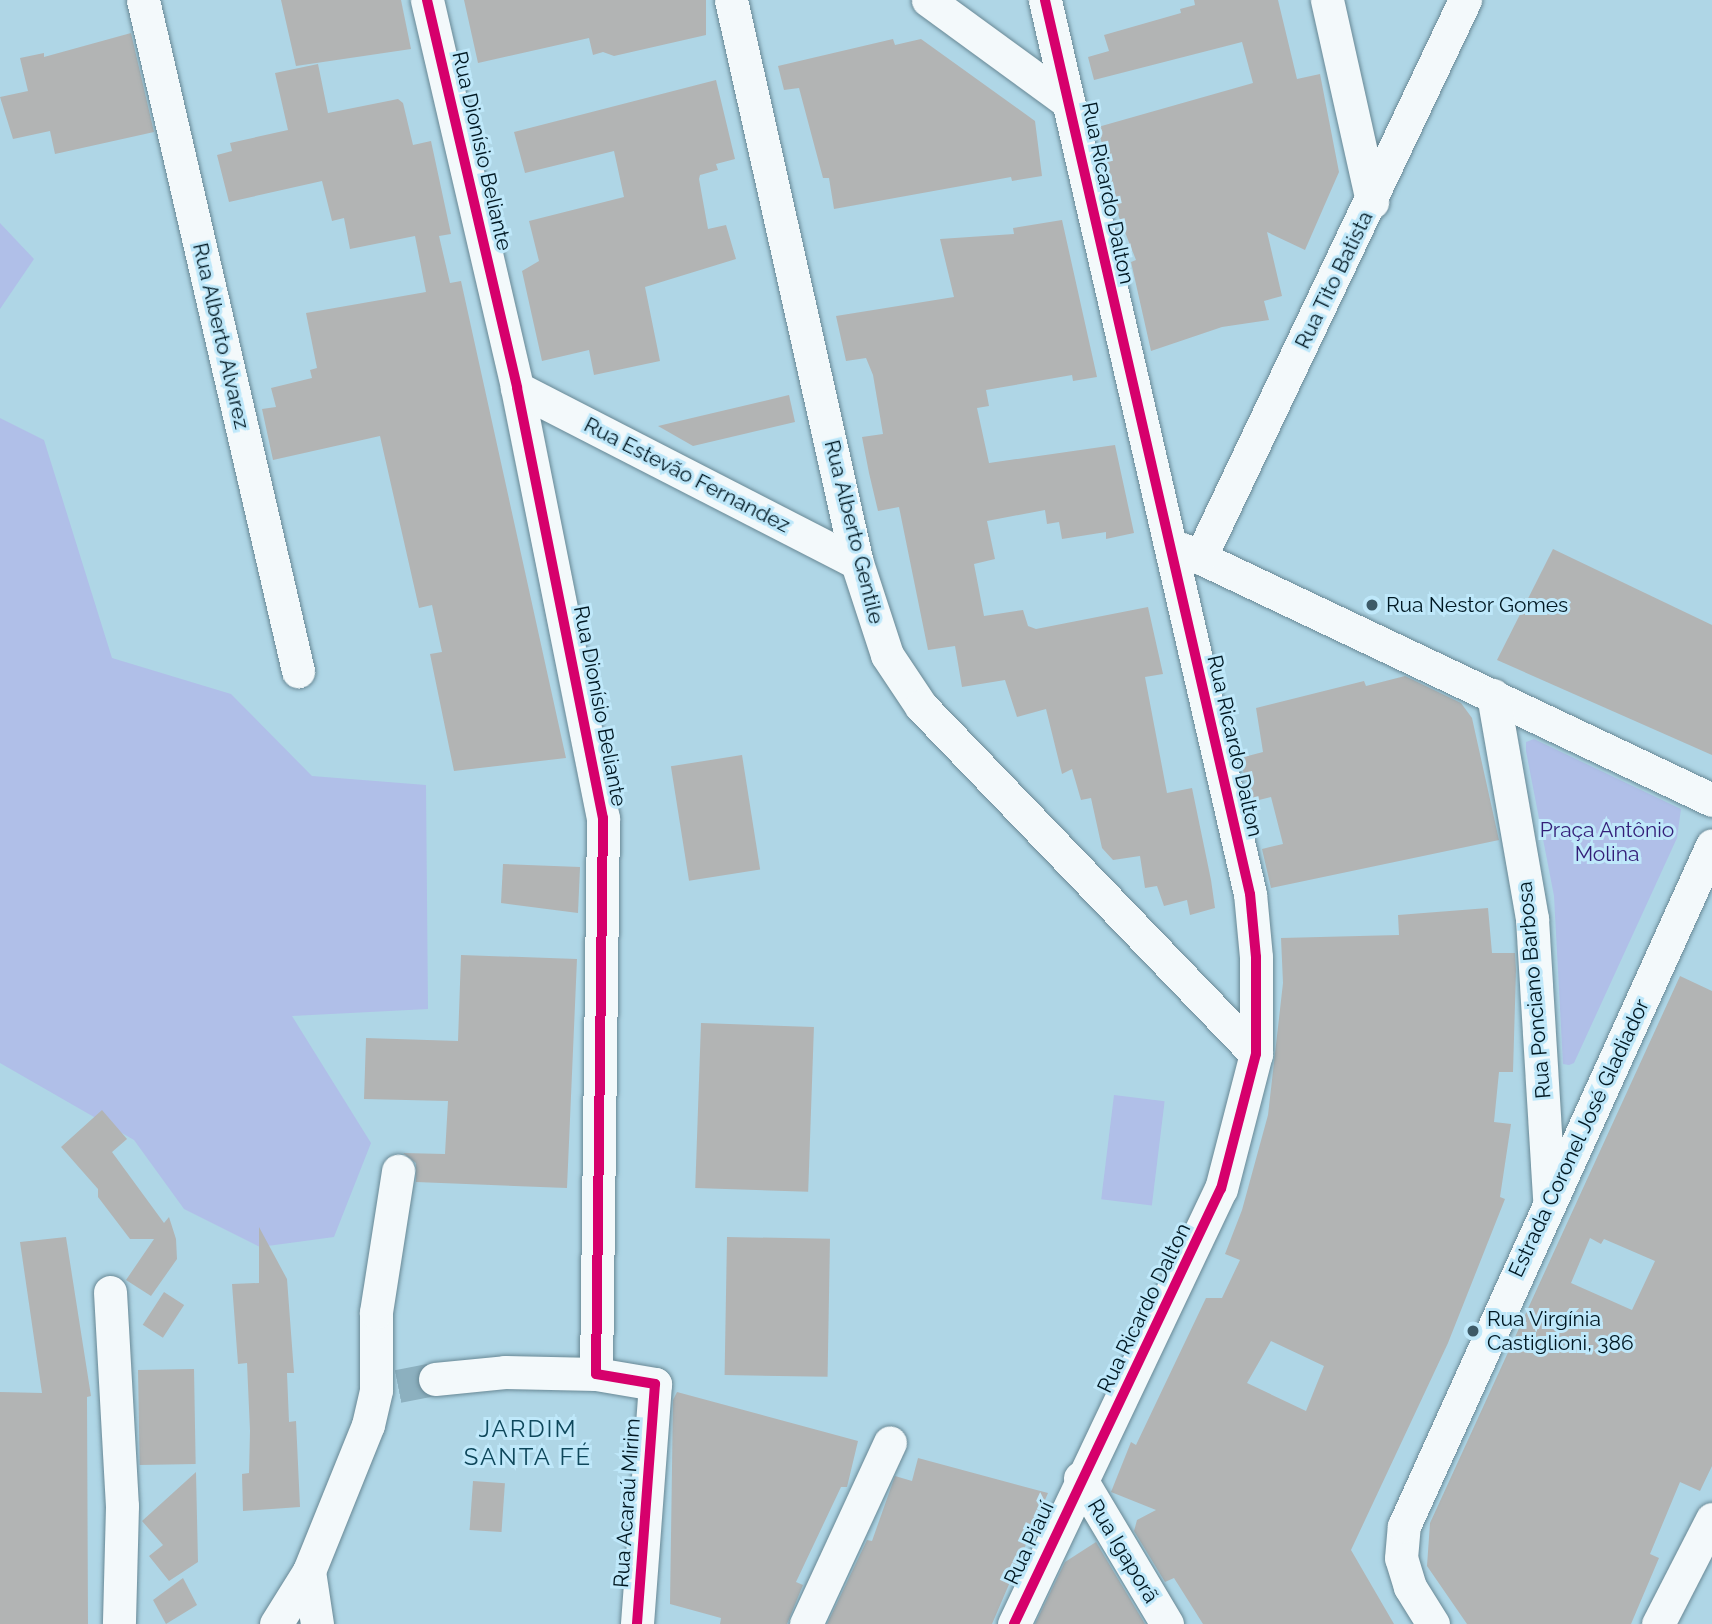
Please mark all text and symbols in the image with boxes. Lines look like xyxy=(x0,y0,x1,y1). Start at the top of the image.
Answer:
street label: Rua Dionísio Beliante xyxy=(447,49,517,253)
street label: Rua Ricardo Dalton xyxy=(1076,100,1140,286)
street label: Rua Tito Batista xyxy=(1290,207,1378,353)
street label: Rua Alberto Alvarez xyxy=(187,240,255,432)
street label: Rua Estevão Fernandez xyxy=(580,412,794,538)
street label: Rua Alberto Gentile xyxy=(819,437,889,627)
place label: Rua Nestor Gomes xyxy=(1386,592,1569,618)
marker: Rua Nestor Gomes xyxy=(1364,597,1380,613)
street label: Rua Dionísio Beliante xyxy=(568,604,632,808)
street label: Rua Ricardo Dalton xyxy=(1202,653,1268,839)
park label: Praça Antônio Molina xyxy=(1539,817,1675,867)
street label: Rua Ponciano Barbosa xyxy=(1512,880,1556,1100)
street label: Estrada Coronel José Gladiador xyxy=(1503,994,1655,1282)
street label: Rua Ricardo Dalton xyxy=(1092,1219,1196,1397)
place label: Rua Virgínia Castiglioni, 386 xyxy=(1487,1306,1634,1356)
marker: Rua Virgínia Castiglioni, 386 xyxy=(1465,1323,1481,1339)
district label: JARDIM SANTA FÉ xyxy=(464,1415,592,1471)
street label: Rua Acaraú Mirim xyxy=(608,1417,646,1589)
street label: Rua Igaporã xyxy=(1082,1495,1164,1607)
street label: Rua Piauí xyxy=(999,1497,1059,1589)

